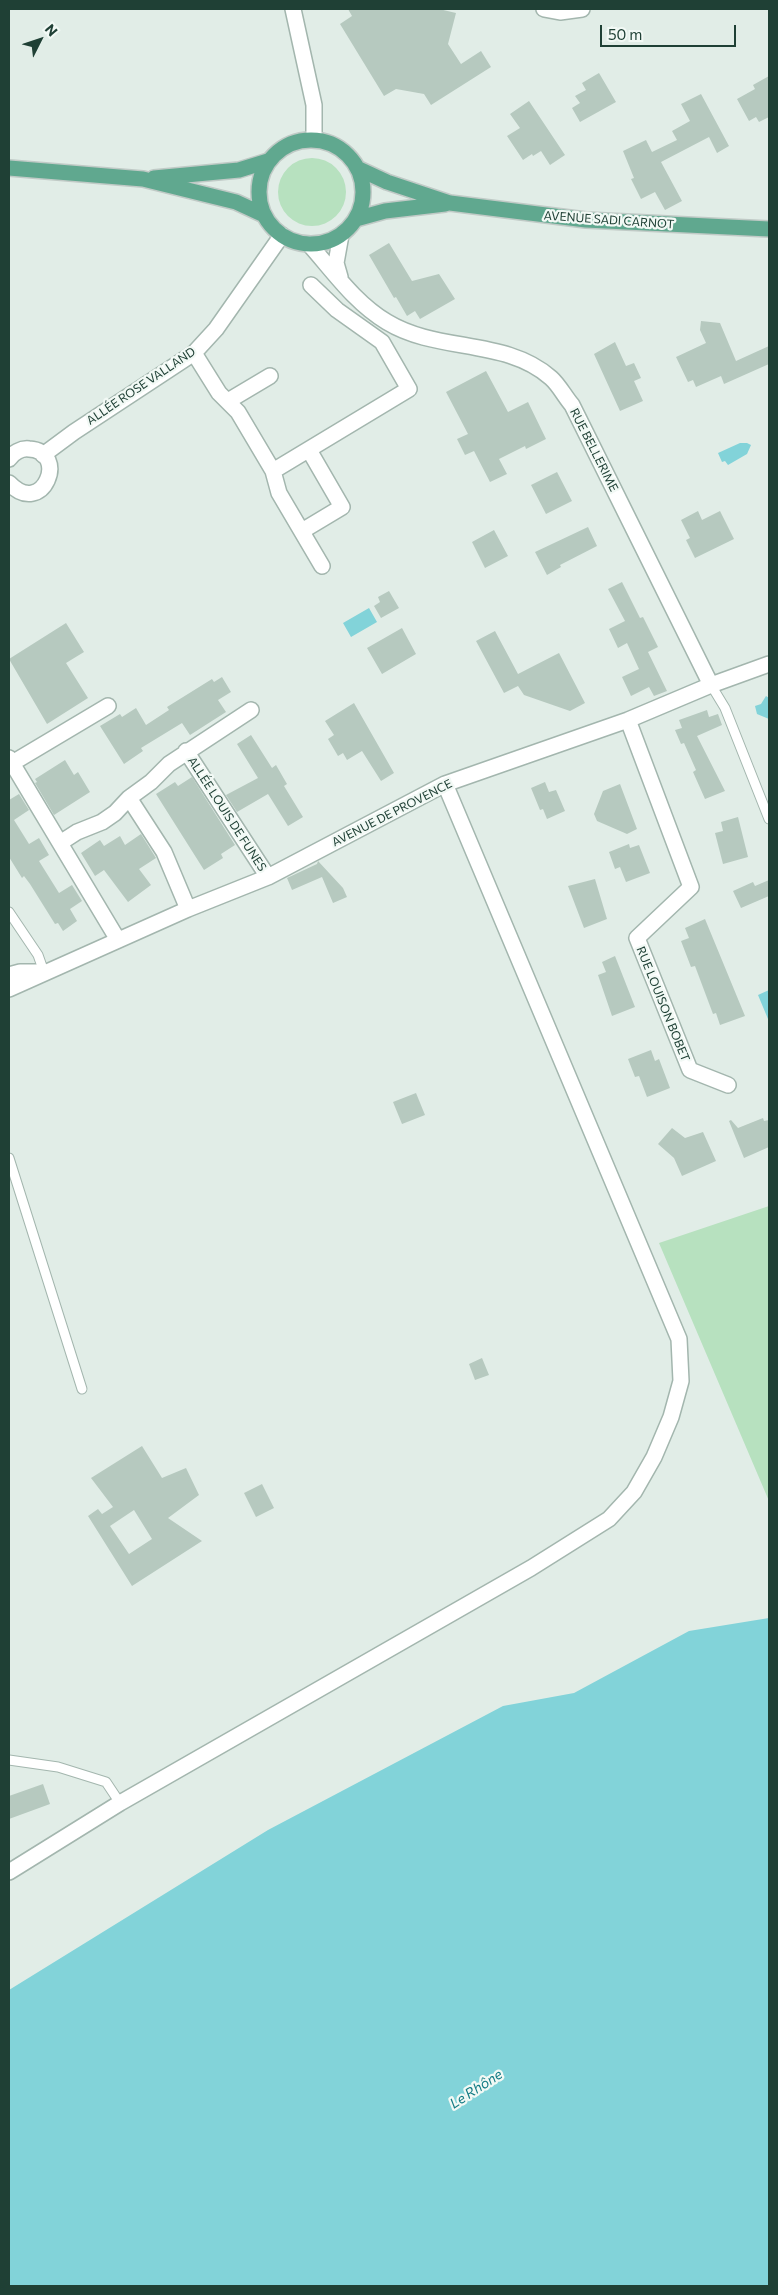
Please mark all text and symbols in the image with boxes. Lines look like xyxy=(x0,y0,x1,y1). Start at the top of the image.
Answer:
north arrow xyxy=(15,15,65,65)
scale bar xyxy=(603,15,739,47)
text: N xyxy=(42,20,62,39)
text: 50 m xyxy=(608,25,642,43)
street label: AVENUE SADI CARNOT xyxy=(543,208,675,232)
street label: ALLÉE ROSE VALLAND xyxy=(84,344,198,428)
street label: RUE BELLERIME xyxy=(567,406,621,494)
street label: ALLÉE LOUIS DE FUNES xyxy=(185,754,269,874)
street label: AVENUE DE PROVENCE xyxy=(330,776,454,850)
street label: RUE LOUISON BOBET xyxy=(633,944,693,1064)
water label: Le Rhône xyxy=(447,2066,505,2112)

